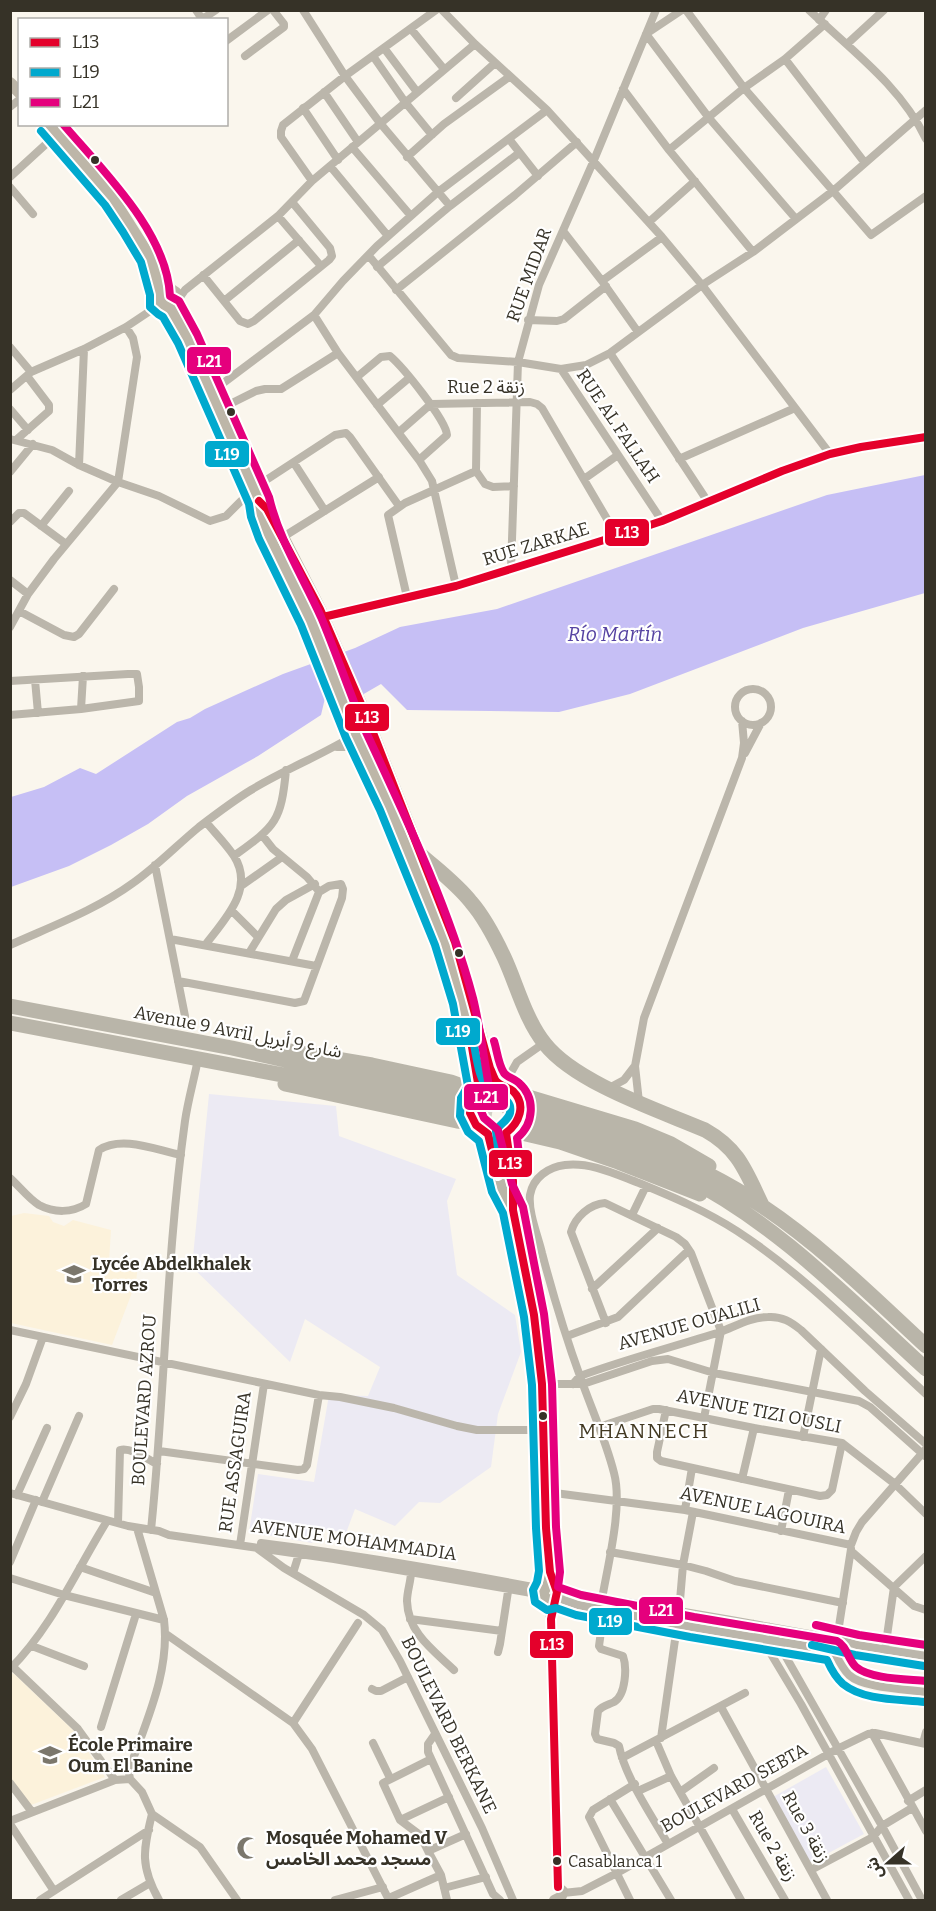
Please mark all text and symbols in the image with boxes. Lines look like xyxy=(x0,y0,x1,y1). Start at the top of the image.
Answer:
legend xyxy=(18,18,228,126)
text: L13 xyxy=(72,31,100,53)
text: L19 xyxy=(72,61,100,83)
text: L21 xyxy=(72,91,100,113)
unlabelled marker xyxy=(89,154,101,166)
street label: RUE MIDAR xyxy=(502,225,556,325)
line badge: L21 xyxy=(186,346,232,375)
text: L21 xyxy=(197,352,222,371)
street label: RUE AL FALLAH xyxy=(572,365,664,487)
street label: Rue 2 زنقة xyxy=(447,376,525,398)
unlabelled marker xyxy=(225,406,237,418)
line badge: L19 xyxy=(204,440,250,468)
text: L19 xyxy=(214,445,240,464)
street label: RUE ZARKAE xyxy=(480,517,592,571)
line badge: L13 xyxy=(604,518,650,547)
text: L13 xyxy=(614,523,640,542)
water label: Río Martín xyxy=(568,622,662,646)
line badge: L13 xyxy=(344,703,390,732)
text: L13 xyxy=(354,708,380,727)
unlabelled marker xyxy=(453,947,465,959)
street label: Avenue 9 Avril شارع 9 أبريل xyxy=(132,1001,344,1066)
line badge: L19 xyxy=(435,1017,481,1046)
text: L19 xyxy=(445,1022,471,1041)
line badge: L21 xyxy=(463,1083,509,1111)
text: L21 xyxy=(474,1088,499,1107)
line badge: L13 xyxy=(488,1149,533,1178)
text: L13 xyxy=(497,1154,523,1173)
place label: Lycée Abdelkhalek Torres xyxy=(92,1253,251,1296)
school or university icon: Lycée Abdelkhalek Torres xyxy=(61,1261,87,1287)
street label: AVENUE OUALILI xyxy=(615,1293,763,1355)
street label: BOULEVARD AZROU xyxy=(127,1314,161,1486)
street label: AVENUE TIZI OUSLI xyxy=(675,1384,843,1438)
street label: RUE ASSAGUIRA xyxy=(214,1390,256,1534)
unlabelled marker xyxy=(537,1410,549,1422)
district label: MHANNECH xyxy=(578,1419,710,1443)
street label: AVENUE LAGOUIRA xyxy=(678,1482,848,1538)
street label: AVENUE MOHAMMADIA xyxy=(250,1515,458,1565)
line badge: L21 xyxy=(638,1596,684,1625)
text: L21 xyxy=(649,1601,674,1620)
line badge: L19 xyxy=(588,1607,633,1636)
text: L19 xyxy=(597,1612,623,1631)
line badge: L13 xyxy=(529,1630,574,1659)
street label: BOULEVARD BERKANE xyxy=(397,1633,501,1817)
text: L13 xyxy=(539,1635,565,1654)
place label: École Primaire Oum El Banine xyxy=(68,1733,193,1777)
street label: BOULEVARD SEBTA xyxy=(657,1738,811,1837)
school or university icon: École Primaire Oum El Banine xyxy=(37,1742,63,1768)
street label: Rue 3 زنقة xyxy=(777,1787,835,1867)
street label: Rue 2 زنقة xyxy=(744,1807,802,1885)
place label: Mosquée Mohamed V مسجد محمد الخامس xyxy=(266,1827,447,1870)
north arrow xyxy=(858,1833,918,1893)
mosque icon: Mosquée Mohamed V مسجد محمد الخامس xyxy=(235,1835,261,1861)
place label: Casablanca 1 xyxy=(568,1852,663,1871)
text: ش xyxy=(862,1854,887,1882)
marker: Casablanca 1 xyxy=(551,1855,563,1867)

